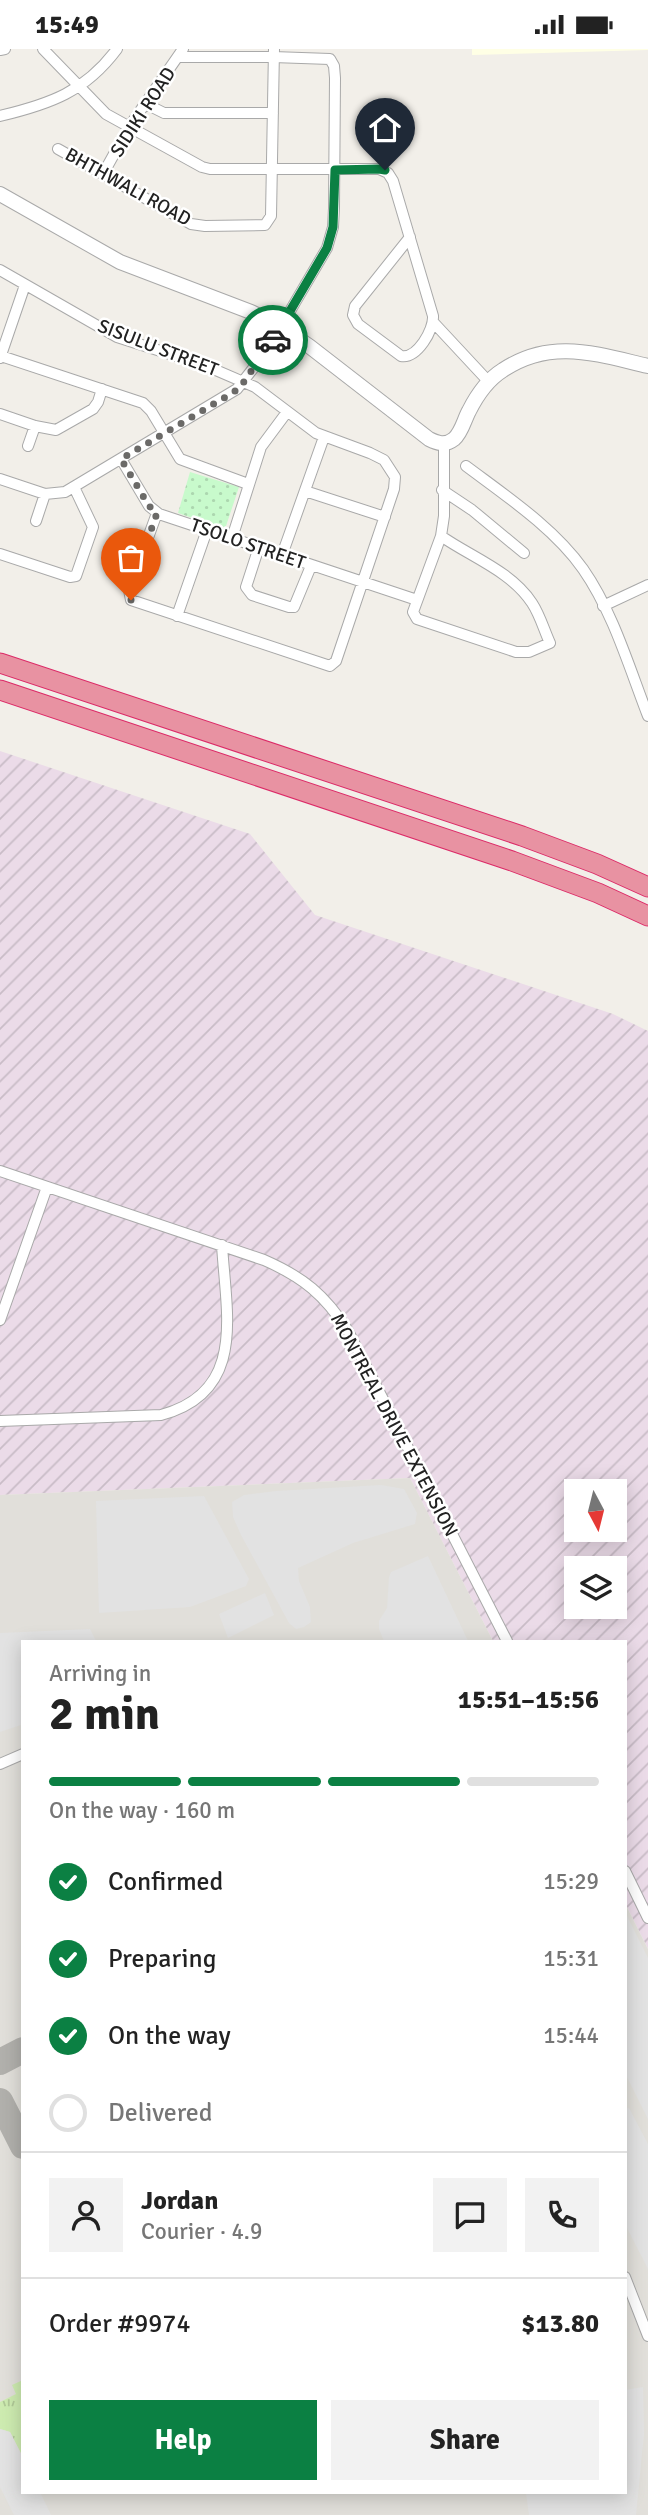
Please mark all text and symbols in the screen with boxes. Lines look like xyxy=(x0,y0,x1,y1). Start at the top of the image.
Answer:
text: 15:49 xyxy=(35,9,99,41)
street label: SIDIKI ROAD xyxy=(105,63,181,161)
pin xyxy=(355,98,415,170)
icon: home xyxy=(366,109,404,147)
street label: BHTHWALI ROAD xyxy=(61,142,195,232)
courier xyxy=(238,305,308,375)
street label: SISULU STREET xyxy=(94,314,222,382)
icon: car xyxy=(254,321,292,359)
street label: TSOLO STREET xyxy=(187,513,309,575)
pin xyxy=(101,528,161,600)
icon: bag xyxy=(112,539,150,577)
street label: MONTREAL DRIVE EXTENSION xyxy=(325,1309,463,1541)
north arrow xyxy=(564,1479,626,1542)
map controls xyxy=(564,1479,627,1619)
button: layers xyxy=(564,1556,627,1619)
text: Arriving in xyxy=(49,1659,151,1688)
text: 15:51–15:56 xyxy=(458,1684,599,1716)
text: 2 min xyxy=(49,1686,160,1742)
text: On the way · 160 m xyxy=(49,1796,235,1825)
icon: check xyxy=(49,1863,87,1901)
text: Confirmed xyxy=(108,1866,223,1898)
text: 15:29 xyxy=(543,1867,599,1896)
icon: check xyxy=(49,1940,87,1978)
text: Preparing xyxy=(108,1943,216,1975)
text: 15:31 xyxy=(543,1944,599,1973)
icon: check xyxy=(49,2017,87,2055)
text: On the way xyxy=(108,2020,231,2052)
text: 15:44 xyxy=(543,2021,599,2050)
text: Delivered xyxy=(108,2097,213,2129)
button: person xyxy=(49,2178,123,2252)
button: chat xyxy=(433,2178,507,2252)
button: phone xyxy=(525,2178,599,2252)
text: Jordan xyxy=(141,2185,218,2217)
text: Courier · 4.9 xyxy=(141,2217,262,2246)
text: Order #9974 xyxy=(49,2308,190,2340)
text: $13.80 xyxy=(521,2308,599,2340)
button: Help xyxy=(49,2400,317,2480)
button: Share xyxy=(331,2400,599,2480)

